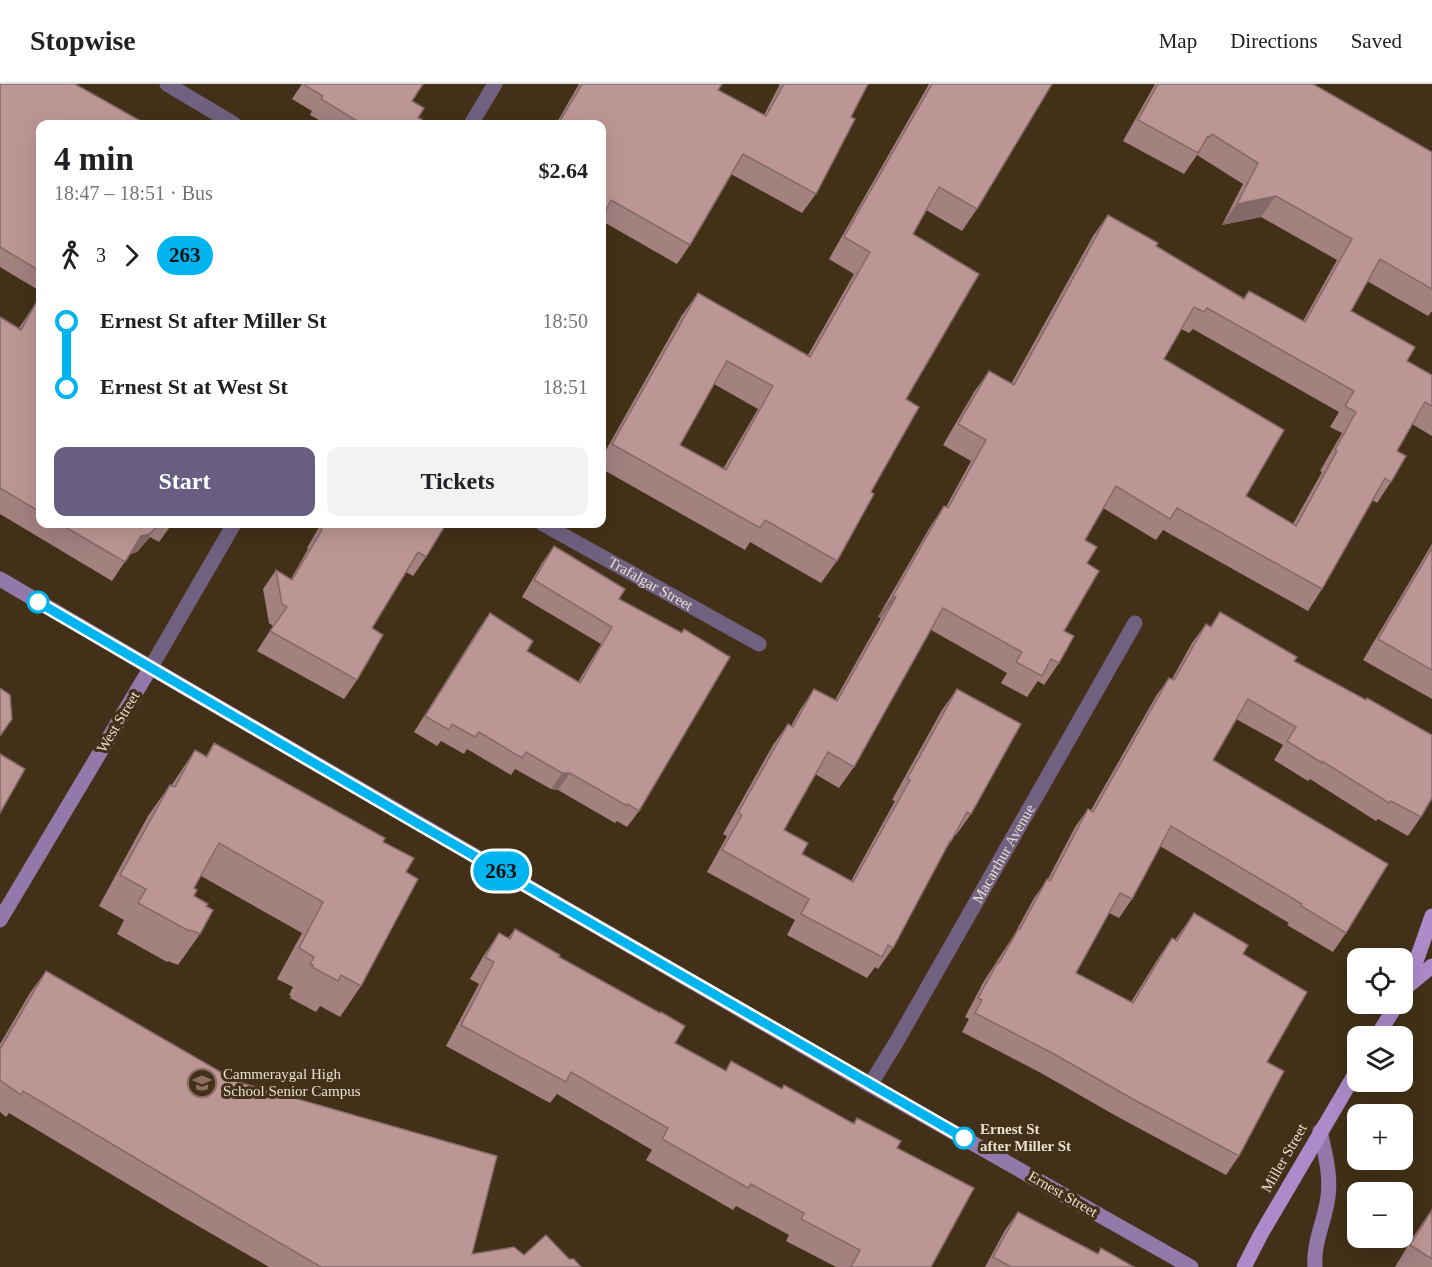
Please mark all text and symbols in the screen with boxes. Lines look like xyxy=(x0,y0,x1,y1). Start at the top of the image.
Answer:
text: Stopwise xyxy=(30,25,136,56)
text: Map xyxy=(1159,29,1197,53)
text: Directions xyxy=(1230,29,1318,53)
text: Saved xyxy=(1351,29,1402,53)
text: 4 min xyxy=(54,141,134,177)
text: $2.64 xyxy=(539,158,588,183)
text: 18:47 – 18:51 · Bus xyxy=(54,182,213,204)
icon: walk xyxy=(54,239,87,272)
icon: forward xyxy=(115,239,148,272)
text: 263 xyxy=(169,243,201,267)
text: 3 xyxy=(96,244,106,266)
text: Ernest St after Miller St xyxy=(100,308,326,333)
text: 18:50 xyxy=(542,310,588,332)
text: Ernest St at West St xyxy=(100,374,288,399)
text: 18:51 xyxy=(542,376,588,398)
button: Start xyxy=(54,447,315,516)
button: Tickets xyxy=(327,447,588,516)
street label: Trafalgar Street xyxy=(606,554,696,614)
unlabelled marker xyxy=(27,591,49,613)
street label: West Street xyxy=(94,688,143,755)
street label: Macarthur Avenue xyxy=(969,801,1038,906)
line badge: 263 xyxy=(466,852,536,890)
text: 263 xyxy=(485,859,517,883)
map controls xyxy=(1347,948,1413,1248)
button: locate xyxy=(1347,948,1413,1014)
button: layers xyxy=(1347,1026,1413,1092)
place label: Cammeraygal High School Senior Campus xyxy=(223,1066,361,1099)
school or university icon: Cammeraygal High School Senior Campus xyxy=(186,1067,218,1099)
button: + xyxy=(1347,1104,1413,1170)
street label: Miller Street xyxy=(1258,1120,1310,1195)
place label: Ernest St after Miller St xyxy=(980,1121,1071,1154)
marker: Ernest St after Miller St xyxy=(953,1127,975,1149)
street label: Ernest Street xyxy=(1026,1168,1101,1221)
button: − xyxy=(1347,1182,1413,1248)

